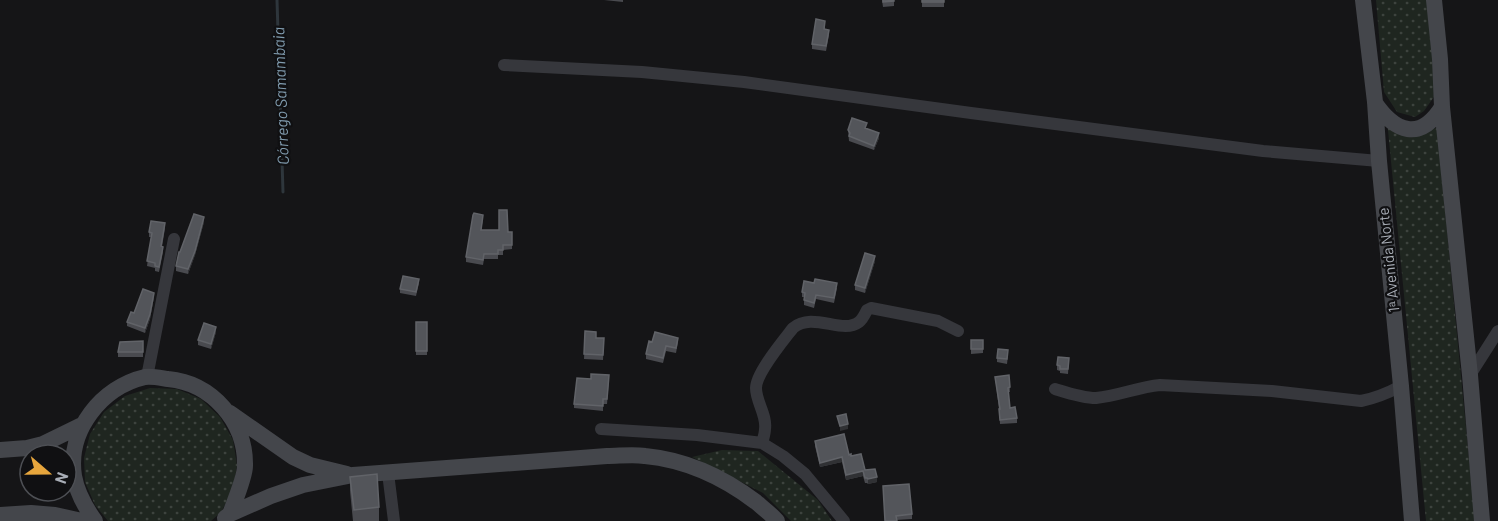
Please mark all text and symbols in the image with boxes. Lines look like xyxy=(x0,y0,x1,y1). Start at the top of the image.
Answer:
water label: Córrego Samambaia xyxy=(268,27,292,165)
street label: 1ᵃ Avenida Norte xyxy=(1374,207,1402,313)
north arrow xyxy=(18,443,78,503)
text: N xyxy=(52,470,73,487)

